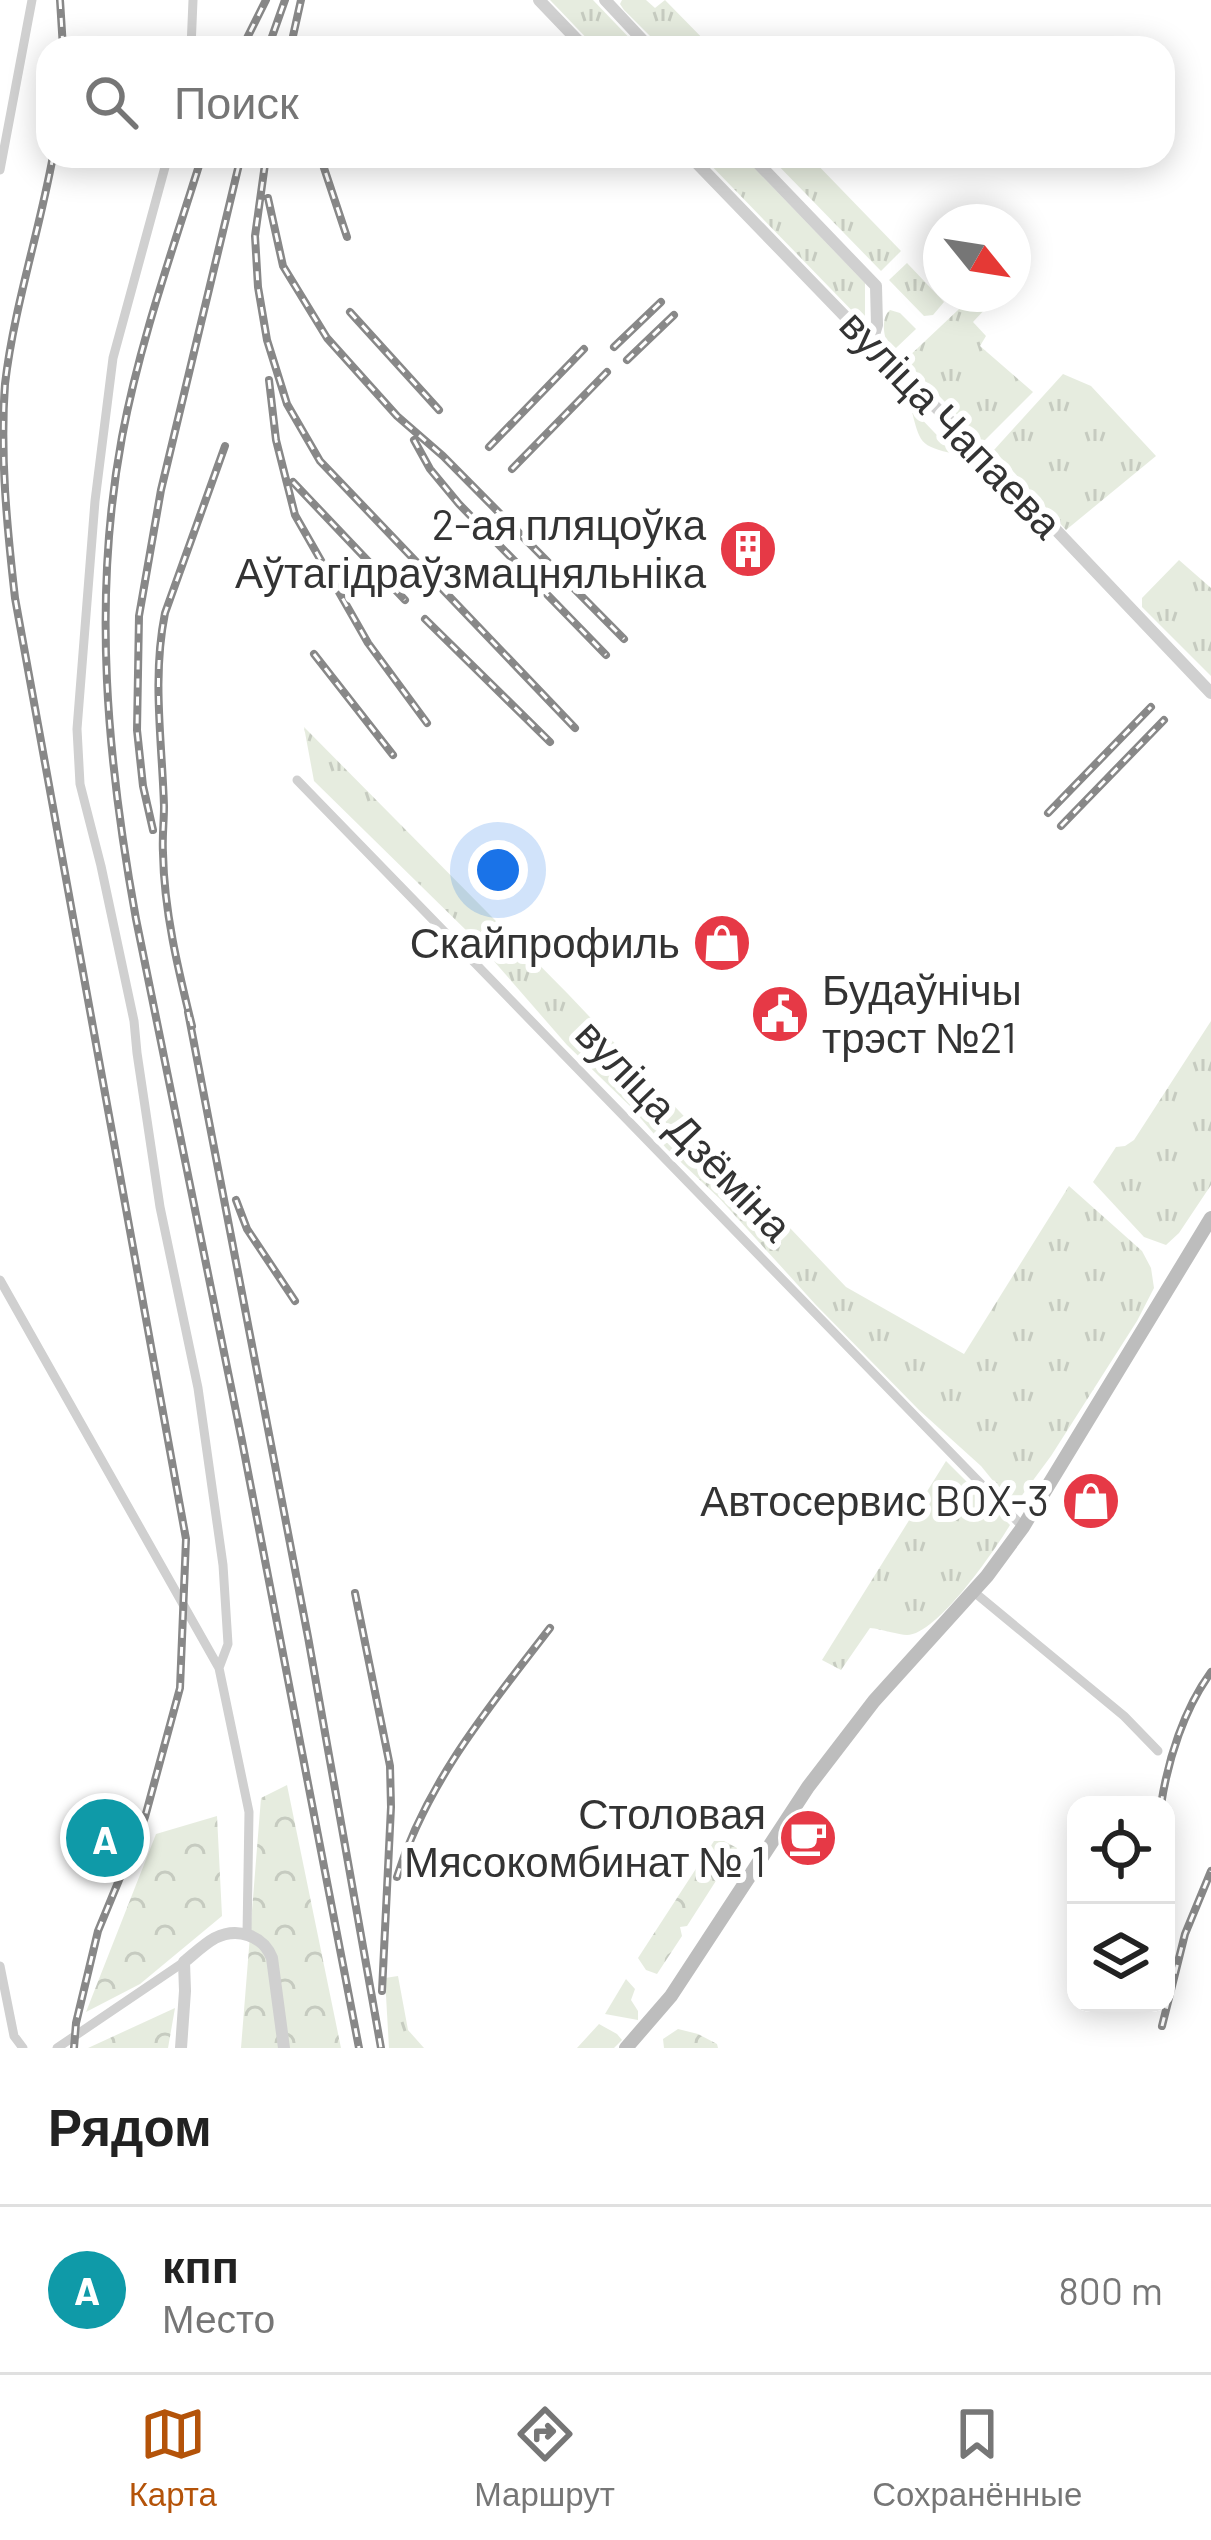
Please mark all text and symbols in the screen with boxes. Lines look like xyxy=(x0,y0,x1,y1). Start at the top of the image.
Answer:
search box xyxy=(36,36,1175,168)
icon: search xyxy=(78,69,144,135)
text: Поиск xyxy=(174,74,299,128)
north arrow xyxy=(923,204,1031,312)
street label: вуліца Чапаева xyxy=(831,298,1074,548)
place label: 2-ая пляцоўка Аўтагідраўзмацняльніка xyxy=(235,498,707,597)
building icon: 2-ая пляцоўка Аўтагідраўзмацняльніка xyxy=(717,518,779,580)
your location xyxy=(468,840,528,900)
shop icon: Скайпрофиль xyxy=(691,912,753,974)
place label: Скайпрофиль xyxy=(410,916,680,967)
place label: Будаўнічы трэст №21 xyxy=(822,963,1022,1062)
public building icon: Будаўнічы трэст №21 xyxy=(749,983,811,1045)
street label: вуліца Дзёміна xyxy=(567,1008,804,1251)
shop icon: Автосервис BOX-3 xyxy=(1060,1470,1122,1532)
place label: Автосервис BOX-3 xyxy=(700,1474,1049,1525)
place label: Столовая Мясокомбинат № 1 xyxy=(404,1787,766,1885)
pin: A xyxy=(66,1793,144,1883)
map controls xyxy=(1067,1796,1175,2012)
button: locate xyxy=(1067,1796,1175,1904)
cafe icon: Столовая Мясокомбинат № 1 xyxy=(777,1807,839,1869)
button: layers xyxy=(1067,1904,1175,2012)
text: Рядом xyxy=(48,2095,212,2156)
text: кпп xyxy=(162,2238,239,2292)
text: A xyxy=(74,2266,100,2313)
text: 800 m xyxy=(1059,2266,1163,2313)
text: Место xyxy=(162,2294,275,2341)
tab: Карта xyxy=(129,2401,217,2514)
tab: Маршрут xyxy=(474,2401,615,2514)
tab: Сохранённые xyxy=(872,2401,1082,2514)

